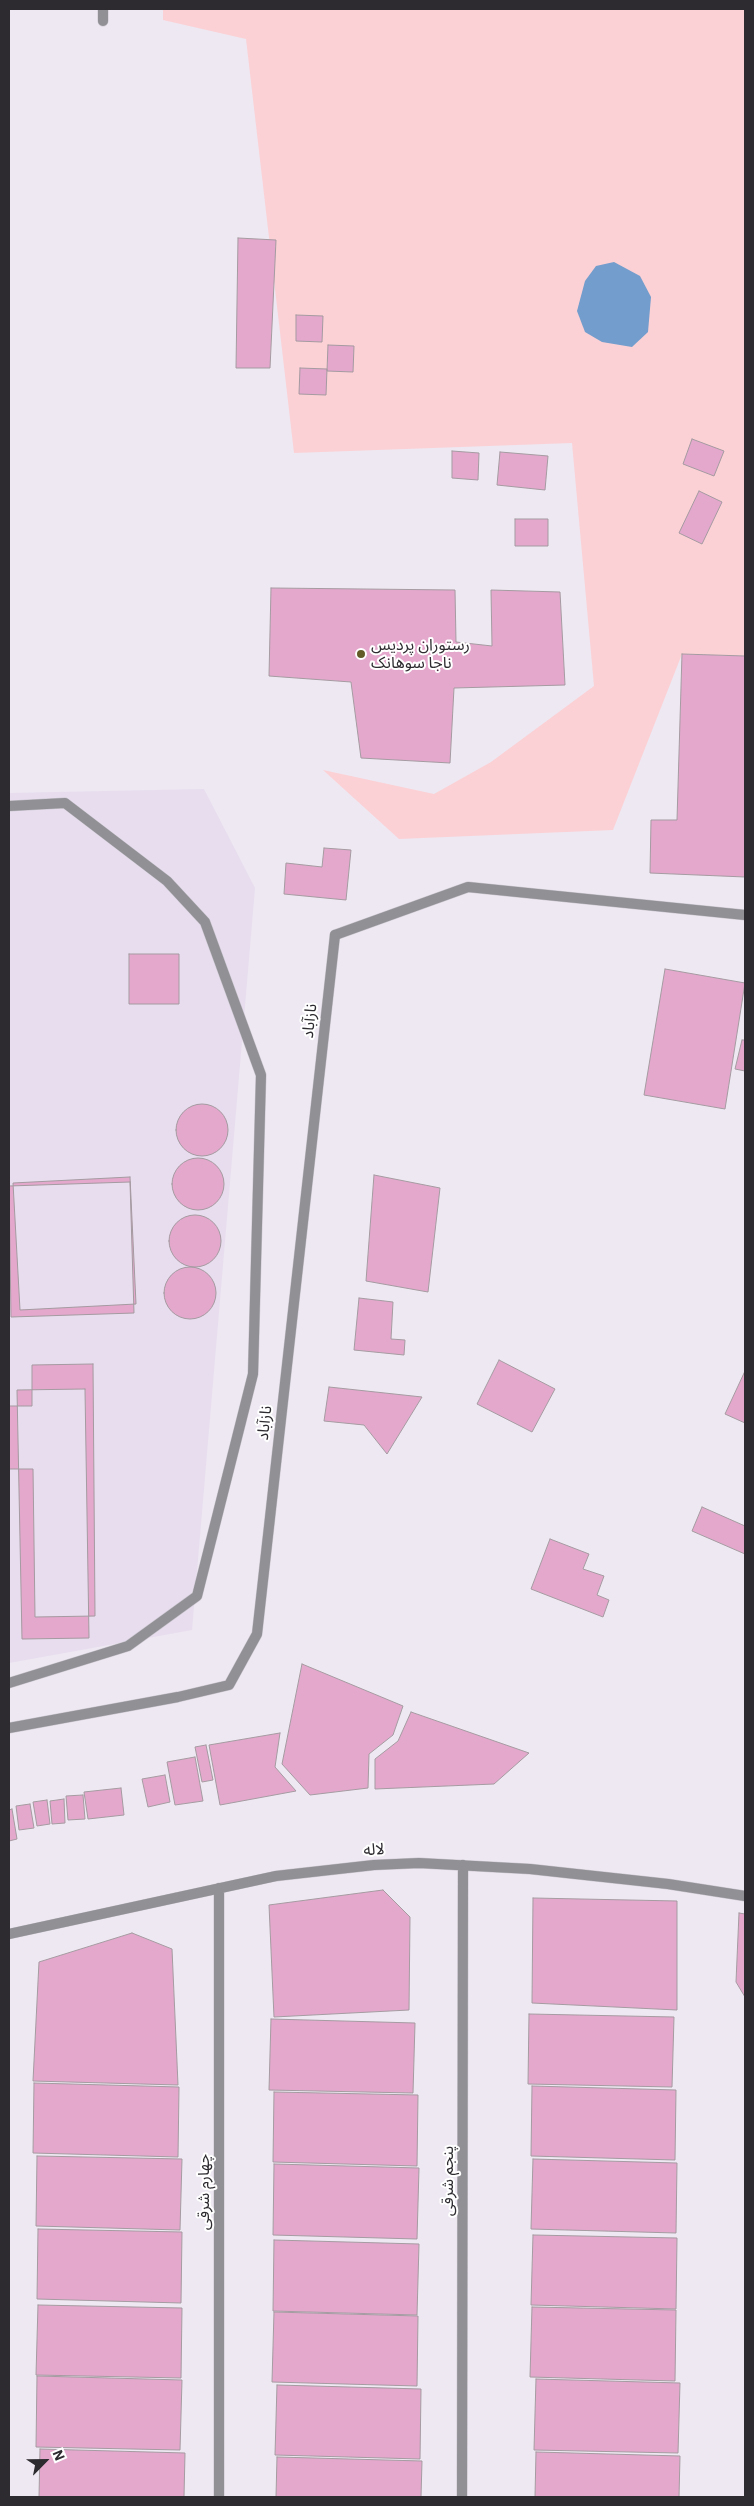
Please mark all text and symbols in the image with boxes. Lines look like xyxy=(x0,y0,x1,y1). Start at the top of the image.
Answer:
place label: رستوران پردیس ناجا سوهانک xyxy=(371,635,470,673)
marker: رستوران پردیس ناجا سوهانک xyxy=(355,648,367,660)
street label: نازآباد xyxy=(299,1003,321,1039)
street label: نازآباد xyxy=(254,1405,276,1441)
street label: لاله xyxy=(363,1840,385,1860)
street label: پنجم شرقی xyxy=(438,2146,458,2216)
street label: چهارم شرقی xyxy=(194,2154,214,2230)
north arrow xyxy=(20,2436,70,2486)
text: N xyxy=(49,2447,69,2463)

